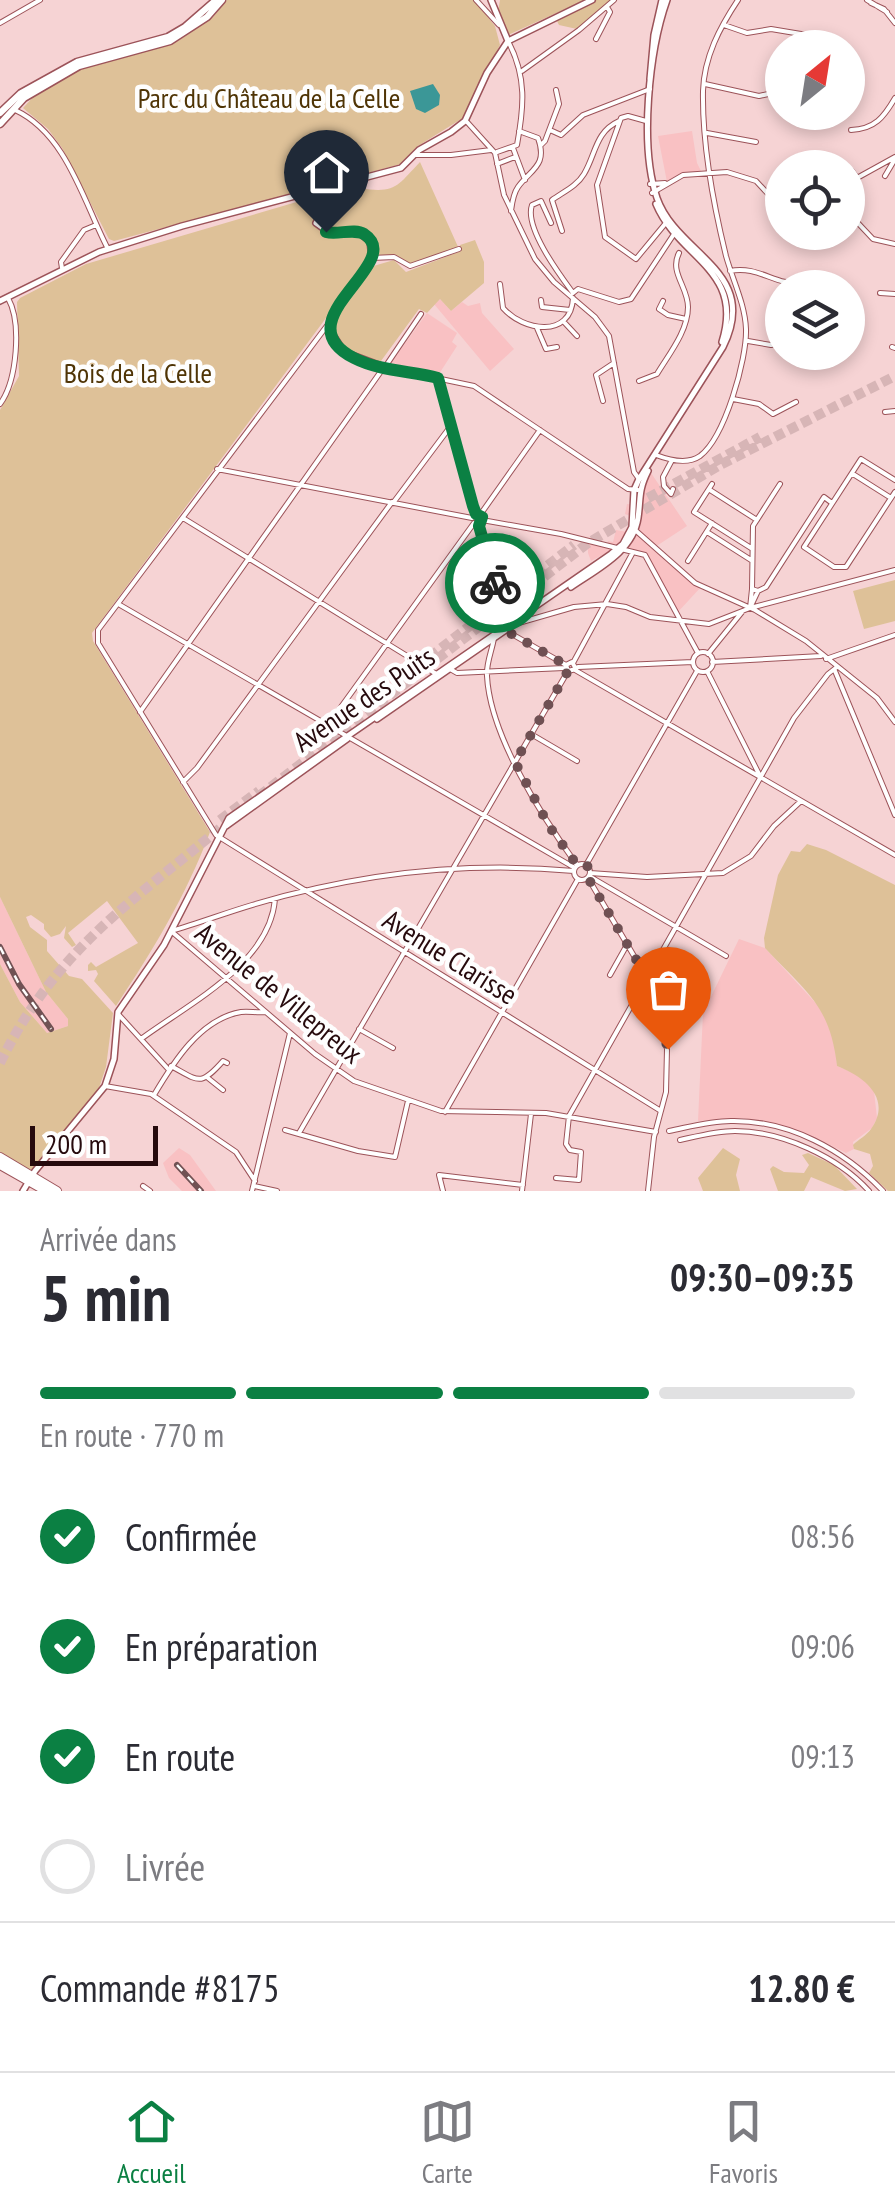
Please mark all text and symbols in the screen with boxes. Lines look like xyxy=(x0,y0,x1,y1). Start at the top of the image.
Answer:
north arrow xyxy=(765,30,865,130)
map controls xyxy=(765,30,865,370)
park label: Parc du Château de la Celle xyxy=(138,79,400,116)
pin xyxy=(284,130,369,233)
icon: home xyxy=(299,145,354,200)
button: locate xyxy=(765,150,865,250)
button: layers xyxy=(765,270,865,370)
park label: Bois de la Celle xyxy=(64,354,212,391)
courier xyxy=(445,533,545,633)
icon: bike xyxy=(468,556,523,611)
street label: Avenue des Puits xyxy=(286,638,442,760)
street label: Avenue Clarisse xyxy=(376,901,524,1012)
street label: Avenue de Villepreux xyxy=(188,914,370,1071)
pin xyxy=(626,947,711,1050)
icon: bag xyxy=(641,962,696,1017)
scale bar xyxy=(30,1121,158,1166)
text: 200 m xyxy=(45,1125,107,1162)
text: Arrivée dans xyxy=(40,1218,177,1260)
text: 09:30–09:35 xyxy=(670,1252,855,1301)
text: 5 min xyxy=(40,1255,171,1339)
text: En route · 770 m xyxy=(40,1414,224,1456)
icon: check xyxy=(40,1509,95,1564)
text: Confirmée xyxy=(125,1512,257,1561)
text: 08:56 xyxy=(791,1515,855,1557)
icon: check xyxy=(40,1619,95,1674)
text: En préparation xyxy=(125,1622,318,1671)
text: 09:06 xyxy=(791,1625,855,1667)
icon: check xyxy=(40,1729,95,1784)
text: En route xyxy=(125,1732,235,1781)
text: 09:13 xyxy=(791,1735,855,1777)
text: Livrée xyxy=(125,1842,205,1891)
text: Commande #8175 xyxy=(40,1963,280,2012)
text: 12.80 € xyxy=(748,1963,855,2012)
tab: Accueil xyxy=(117,2094,186,2191)
tab: Carte xyxy=(420,2094,475,2191)
tab: Favoris xyxy=(709,2094,778,2191)

